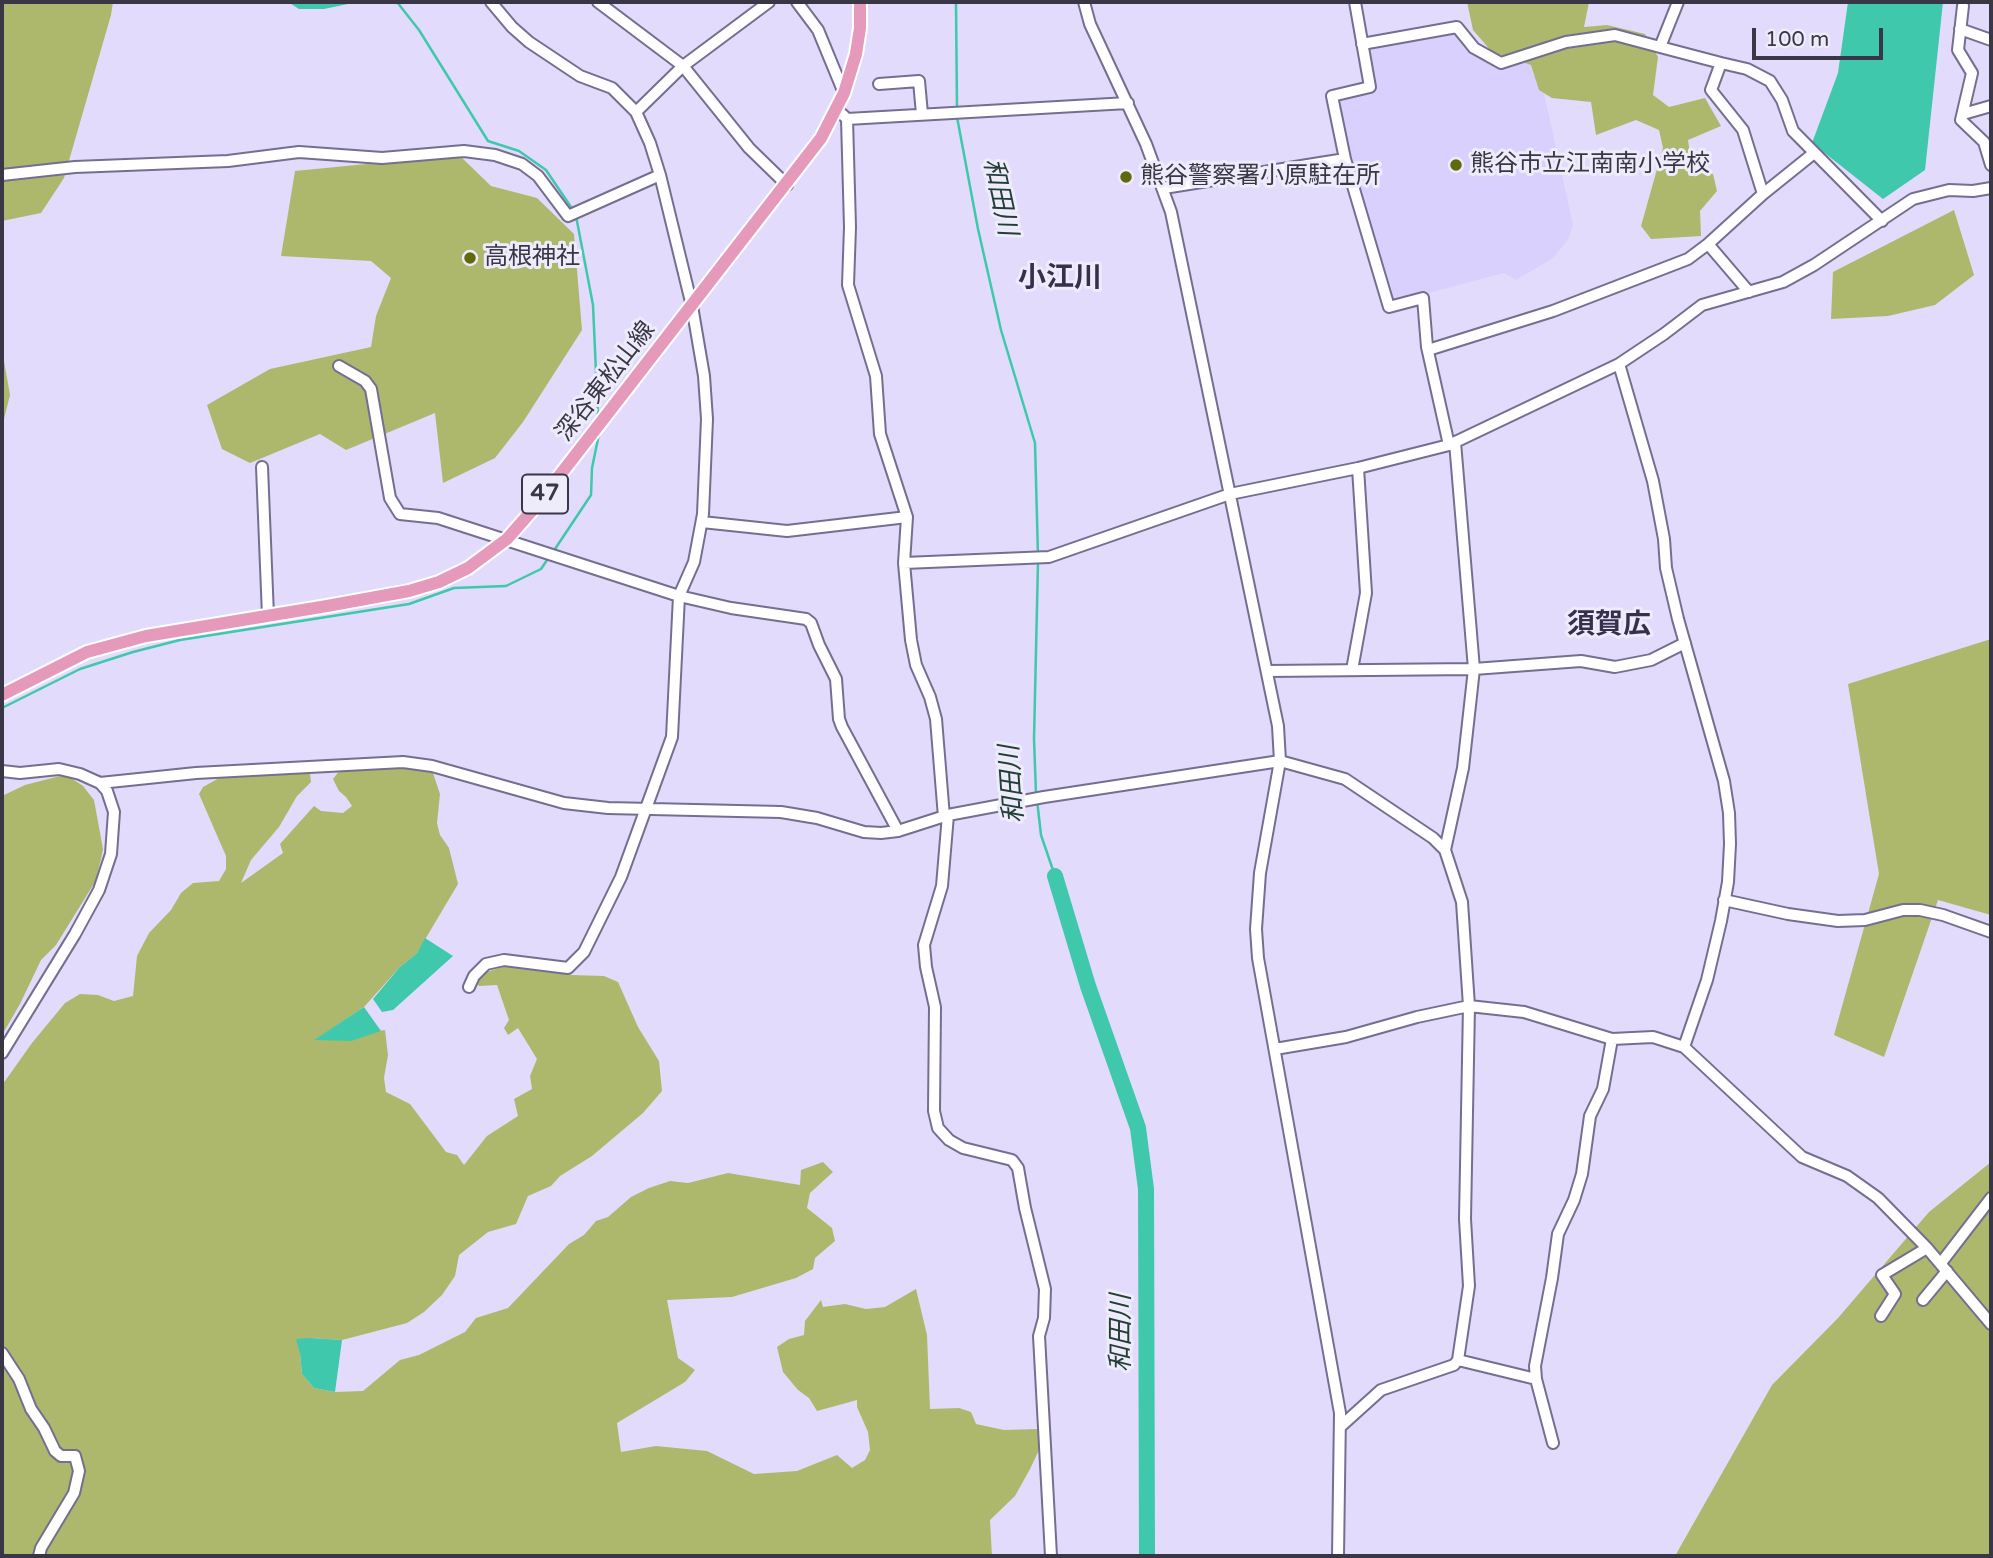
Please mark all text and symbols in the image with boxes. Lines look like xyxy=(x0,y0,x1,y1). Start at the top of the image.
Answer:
scale bar xyxy=(1755,14,1886,58)
text: 100 m xyxy=(1765,27,1829,52)
place label: 熊谷市立江南南小学校 xyxy=(1470,151,1710,179)
water label: 和田川 xyxy=(976,156,1022,238)
marker: 熊谷市立江南南小学校 xyxy=(1448,157,1464,173)
place label: 熊谷警察署小原駐在所 xyxy=(1140,163,1380,191)
marker: 熊谷警察署小原駐在所 xyxy=(1118,169,1134,185)
place label: 高根神社 xyxy=(484,244,580,272)
marker: 高根神社 xyxy=(462,250,478,266)
district label: 小江川 xyxy=(1018,262,1102,296)
street label: 深谷東松山線 xyxy=(550,316,662,448)
road number: 47 xyxy=(522,474,568,514)
district label: 須賀広 xyxy=(1567,609,1651,643)
water label: 和田川 xyxy=(995,744,1031,824)
water label: 和田川 xyxy=(1106,1294,1138,1372)

